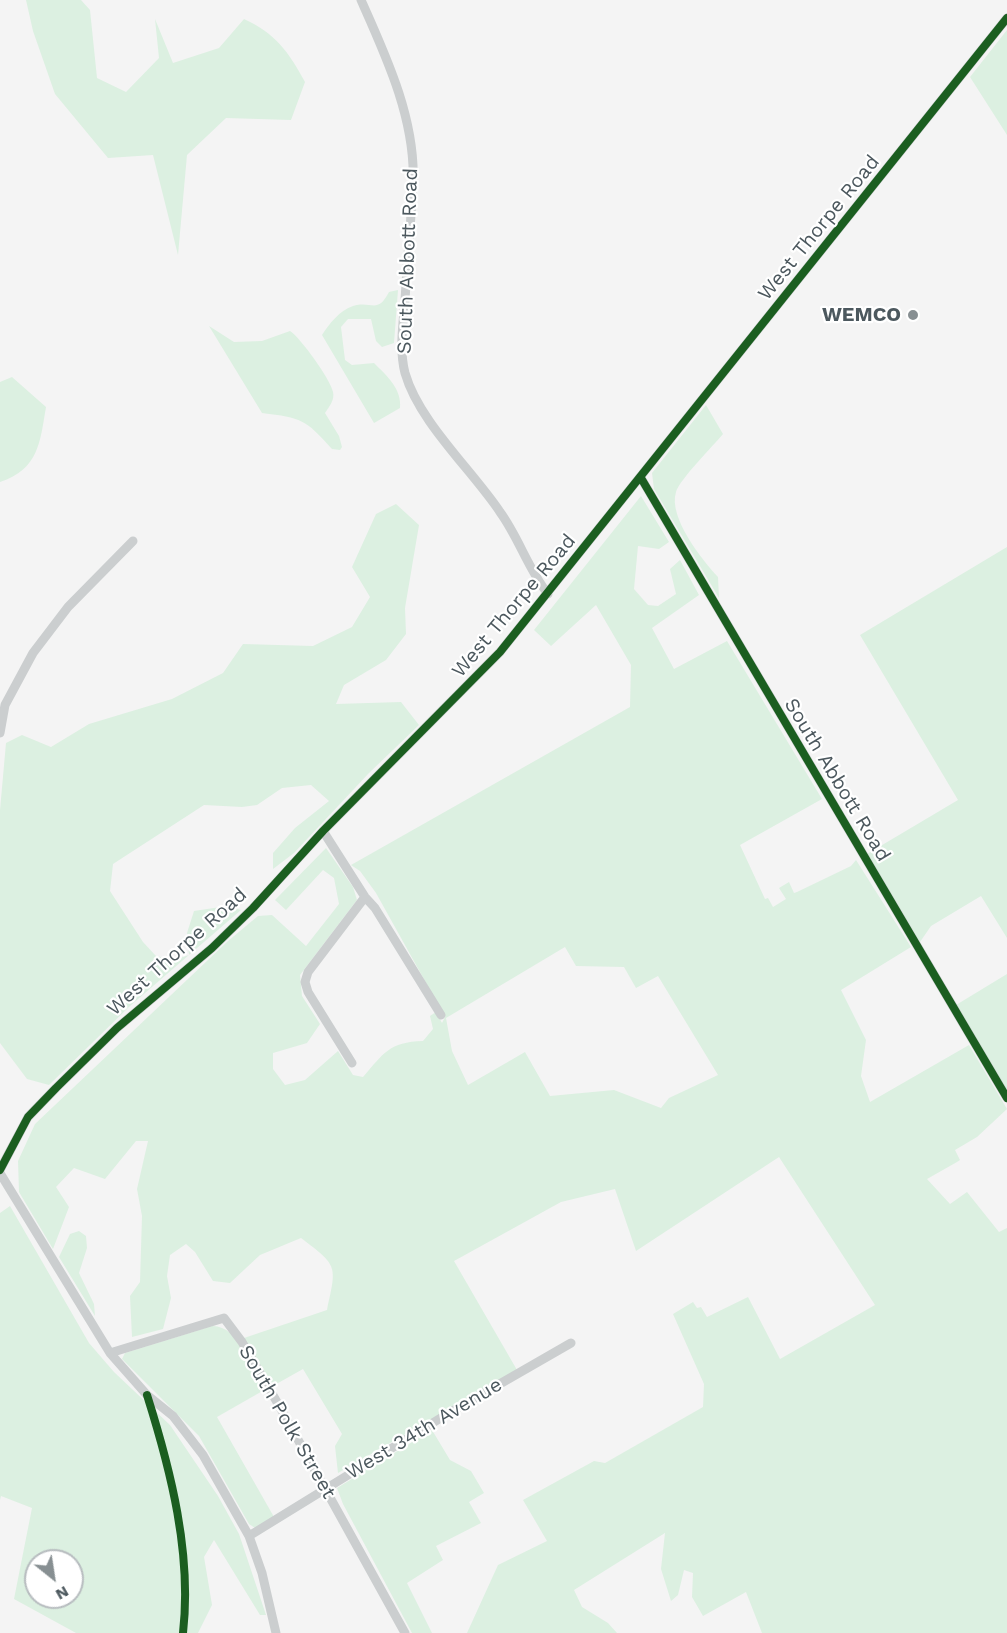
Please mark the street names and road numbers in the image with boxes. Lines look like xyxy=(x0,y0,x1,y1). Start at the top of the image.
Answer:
street label: West Thorpe Road xyxy=(753,151,885,305)
street label: South Abbott Road xyxy=(393,168,423,354)
street label: West Thorpe Road xyxy=(447,529,581,683)
street label: South Abbott Road xyxy=(779,694,895,866)
street label: West Thorpe Road xyxy=(102,883,252,1021)
street label: South Polk Street xyxy=(233,1341,341,1503)
street label: West 34th Avenue xyxy=(342,1373,506,1485)

